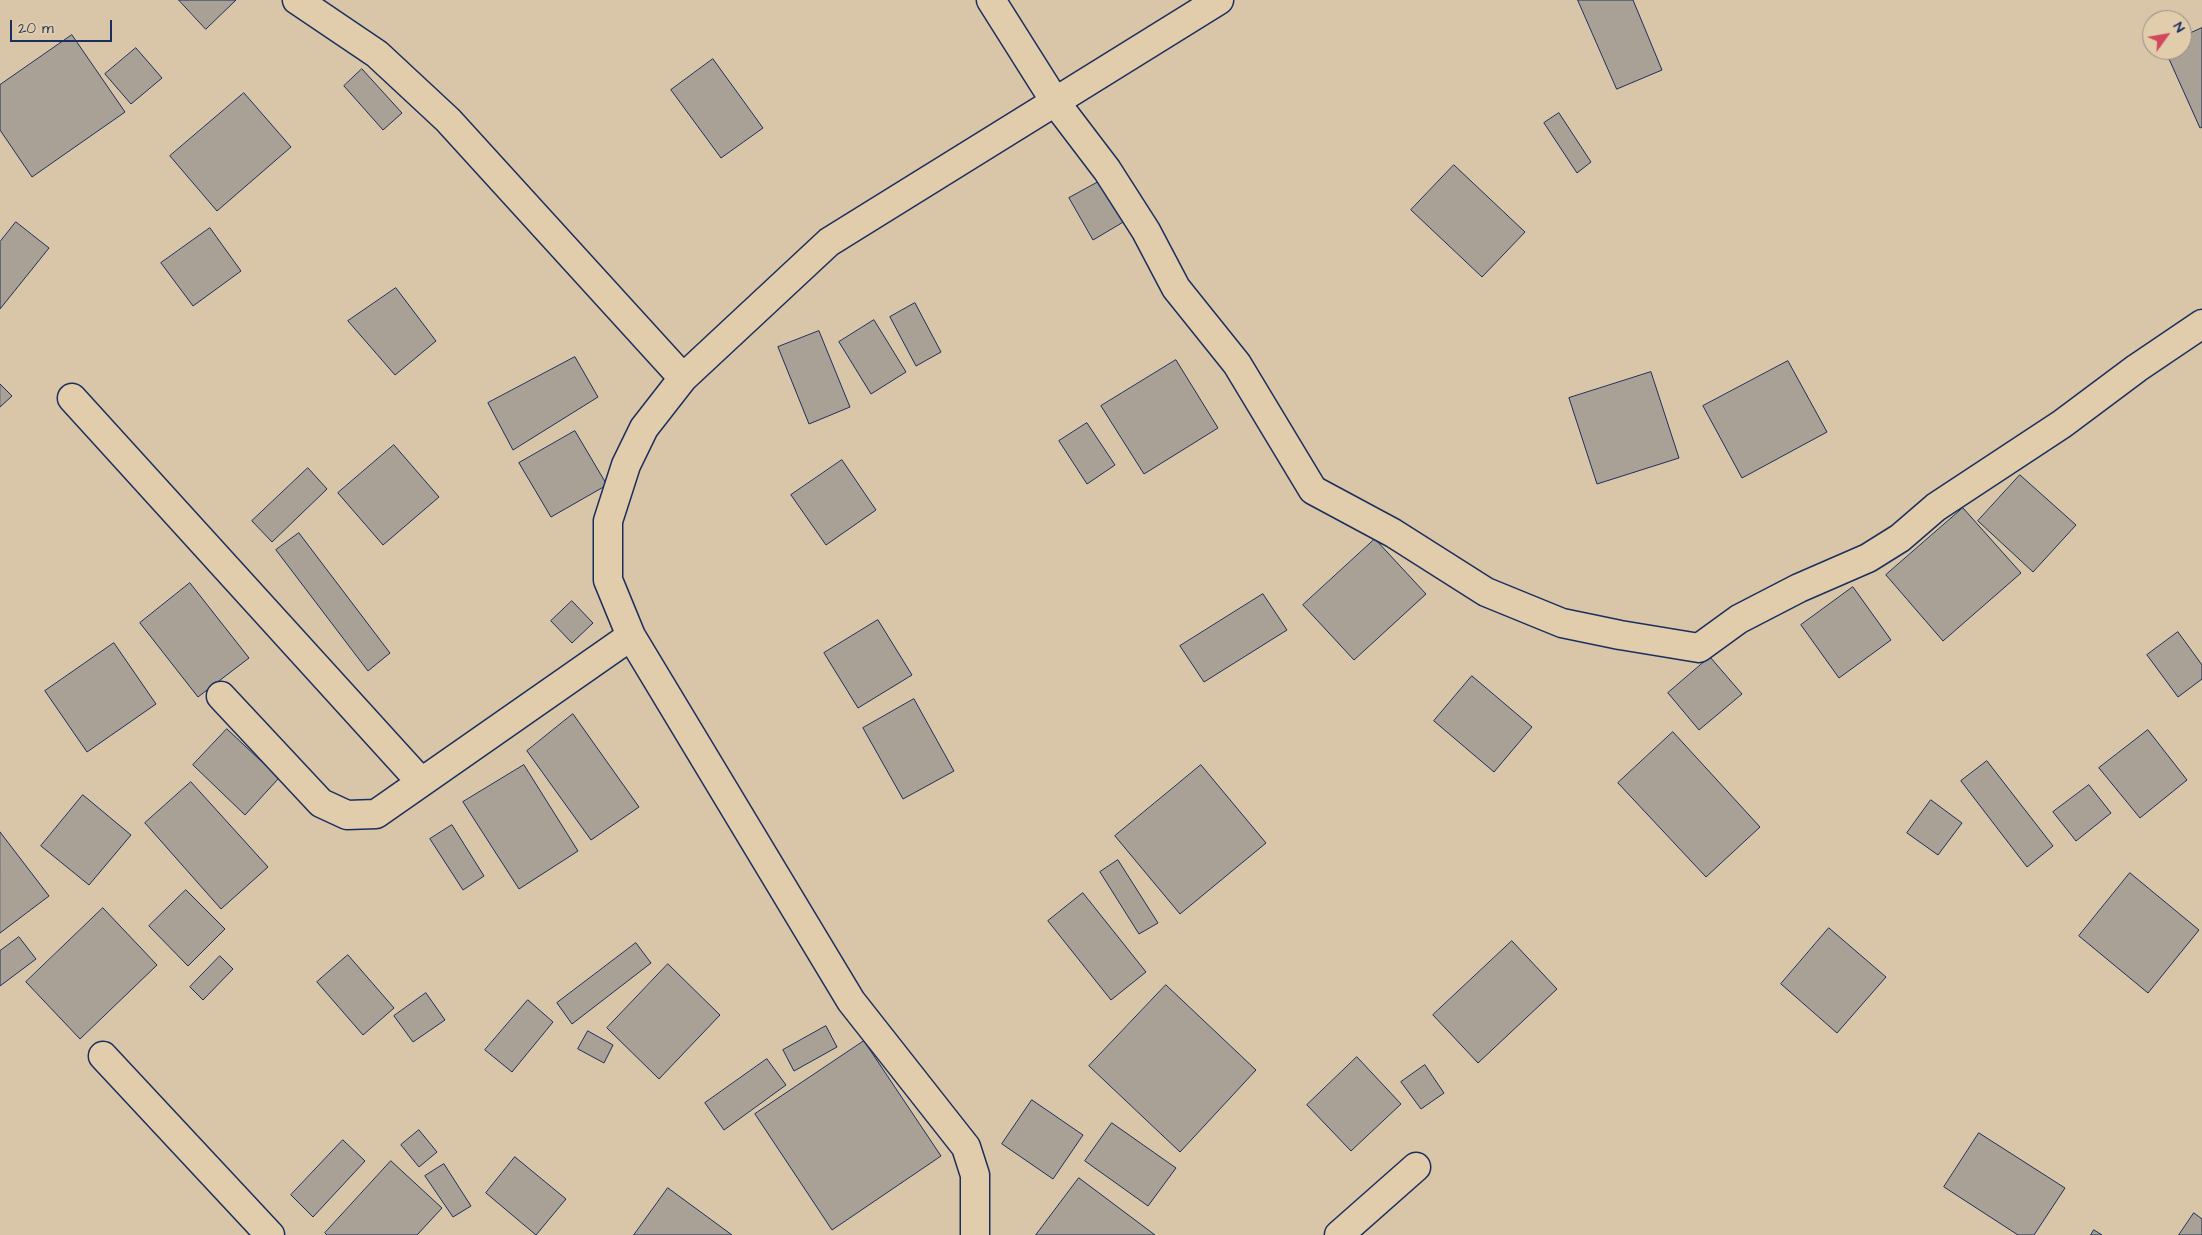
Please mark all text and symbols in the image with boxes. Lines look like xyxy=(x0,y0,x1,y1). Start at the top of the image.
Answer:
scale bar xyxy=(12,10,115,42)
north arrow xyxy=(2142,10,2192,60)
text: 20 m xyxy=(18,18,54,39)
text: N xyxy=(2168,19,2190,37)

